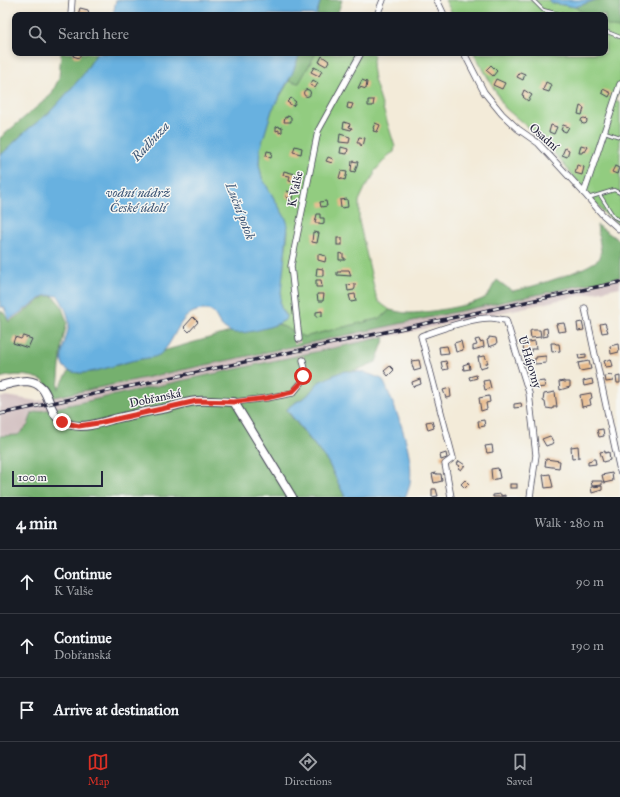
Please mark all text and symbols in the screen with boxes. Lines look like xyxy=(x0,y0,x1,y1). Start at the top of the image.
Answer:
search box xyxy=(12,12,608,56)
icon: search xyxy=(26,23,48,45)
text: Search here xyxy=(58,25,129,43)
water label: Radbuza xyxy=(128,119,173,165)
street label: Osadní xyxy=(526,120,562,154)
street label: K Valše xyxy=(284,170,306,208)
water label: Luční potok xyxy=(222,180,258,242)
water label: vodní nádrž České údolí xyxy=(106,185,171,216)
street label: U Hájovny xyxy=(515,334,545,390)
route start xyxy=(294,367,312,385)
street label: Dobřanská xyxy=(128,386,183,410)
route end xyxy=(53,413,71,431)
scale bar xyxy=(12,469,103,488)
text: 100 m xyxy=(18,471,47,484)
text: 4 min xyxy=(16,513,57,534)
text: Walk · 280 m xyxy=(534,515,604,531)
text: Continue xyxy=(54,565,112,583)
icon: ahead xyxy=(16,571,38,593)
text: 90 m xyxy=(576,574,604,590)
text: K Valše xyxy=(54,583,93,599)
text: Continue xyxy=(54,629,112,647)
icon: ahead xyxy=(16,635,38,657)
text: 190 m xyxy=(571,638,604,654)
text: Dobřanská xyxy=(54,647,111,663)
icon: arrive xyxy=(16,699,38,721)
text: Arrive at destination xyxy=(54,701,179,719)
tab: Map xyxy=(87,751,109,788)
tab: Directions xyxy=(284,751,332,788)
tab: Saved xyxy=(506,751,533,788)

